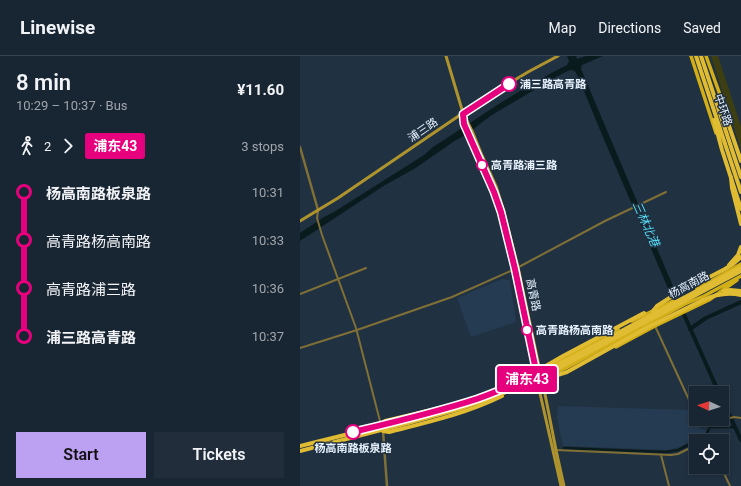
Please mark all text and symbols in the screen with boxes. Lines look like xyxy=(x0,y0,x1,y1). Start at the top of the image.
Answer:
text: Linewise xyxy=(20,16,95,39)
text: Map xyxy=(549,20,576,36)
text: Directions xyxy=(598,20,661,36)
text: Saved xyxy=(683,20,721,36)
text: 8 min xyxy=(16,70,71,95)
marker: 浦三路高青路 xyxy=(501,76,517,92)
place label: 浦三路高青路 xyxy=(520,78,587,91)
text: ¥11.60 xyxy=(237,81,284,99)
street label: 中环路 xyxy=(711,92,735,128)
text: 10:29 – 10:37 · Bus xyxy=(16,98,128,113)
street label: 浦三路 xyxy=(406,115,440,145)
icon: walk xyxy=(16,135,38,157)
icon: forward xyxy=(57,135,79,157)
text: 浦东43 xyxy=(93,138,137,154)
text: 2 xyxy=(44,139,51,154)
text: 3 stops xyxy=(241,139,284,154)
marker: 高青路浦三路 xyxy=(476,159,488,171)
place label: 高青路浦三路 xyxy=(491,159,558,172)
text: 杨高南路板泉路 xyxy=(46,185,151,203)
text: 10:31 xyxy=(252,185,284,200)
water label: 三林北港 xyxy=(630,199,663,251)
text: 高青路杨高南路 xyxy=(46,233,151,251)
text: 10:33 xyxy=(252,233,284,248)
street label: 杨高南路 xyxy=(667,269,711,301)
street label: 高青路 xyxy=(523,278,543,312)
text: 高青路浦三路 xyxy=(46,281,136,299)
text: 10:36 xyxy=(252,281,284,296)
marker: 高青路杨高南路 xyxy=(521,324,533,336)
place label: 高青路杨高南路 xyxy=(536,324,614,337)
text: 浦三路高青路 xyxy=(46,329,136,347)
text: 10:37 xyxy=(252,329,284,344)
line badge: 浦东43 xyxy=(499,366,555,392)
text: 浦东43 xyxy=(505,371,549,387)
north arrow xyxy=(689,386,729,426)
map controls xyxy=(689,386,729,474)
marker: 杨高南路板泉路 xyxy=(345,424,361,440)
button: Start xyxy=(16,432,146,478)
button: Tickets xyxy=(154,432,284,478)
button: locate xyxy=(689,434,729,474)
place label: 杨高南路板泉路 xyxy=(315,442,392,455)

